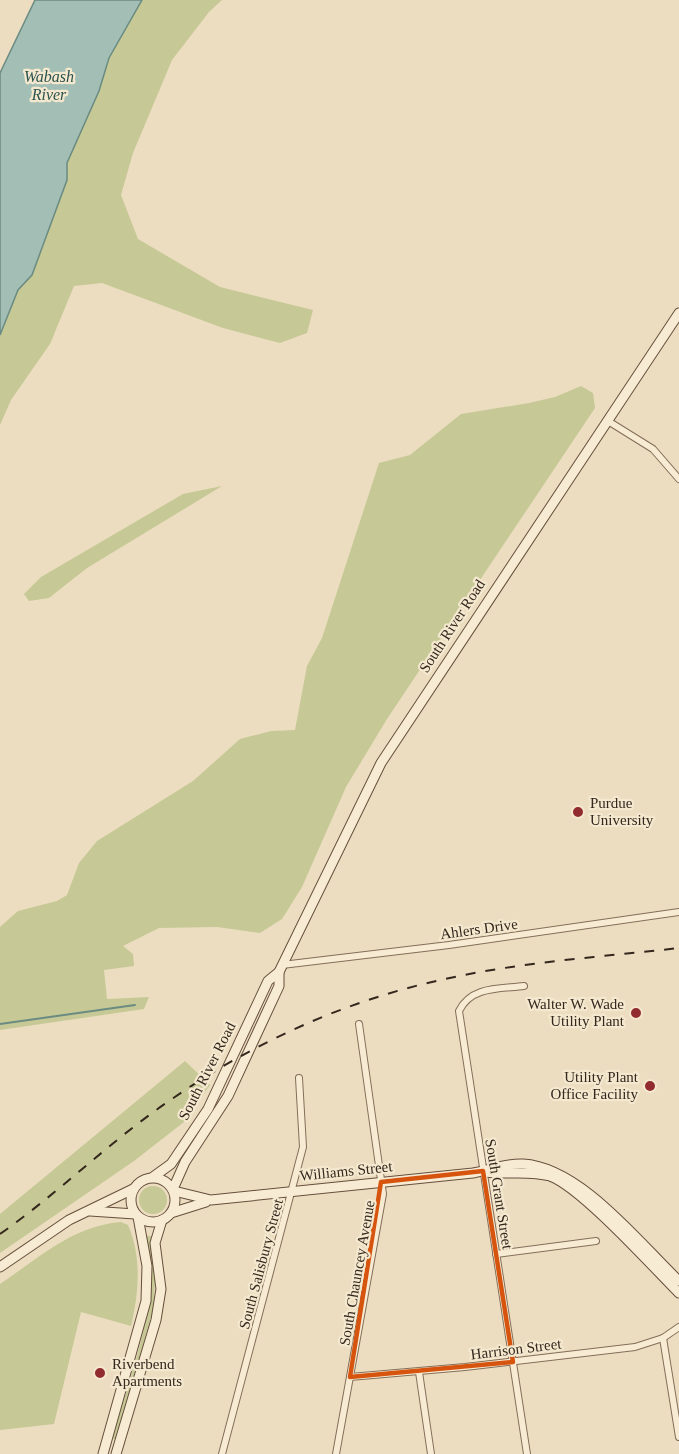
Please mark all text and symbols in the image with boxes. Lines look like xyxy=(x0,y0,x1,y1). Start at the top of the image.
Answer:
water label: Wabash River xyxy=(24,68,74,103)
street label: South River Road xyxy=(416,576,488,675)
place label: Purdue University xyxy=(590,795,654,828)
marker: Purdue University xyxy=(571,805,585,819)
street label: Ahlers Drive xyxy=(439,916,519,942)
place label: Walter W. Wade Utility Plant xyxy=(527,996,625,1029)
marker: Walter W. Wade Utility Plant xyxy=(629,1006,643,1020)
street label: South River Road xyxy=(175,1019,239,1123)
place label: Utility Plant Office Facility xyxy=(550,1069,639,1102)
marker: Utility Plant Office Facility xyxy=(643,1079,657,1093)
street label: South Grant Street xyxy=(482,1138,516,1251)
street label: Williams Street xyxy=(299,1158,394,1184)
street label: South Salisbury Street xyxy=(236,1196,286,1331)
street label: South Chauncey Avenue xyxy=(336,1199,378,1347)
street label: Harrison Street xyxy=(470,1335,563,1362)
place label: Riverbend Apartments xyxy=(112,1356,182,1389)
marker: Riverbend Apartments xyxy=(93,1366,107,1380)

